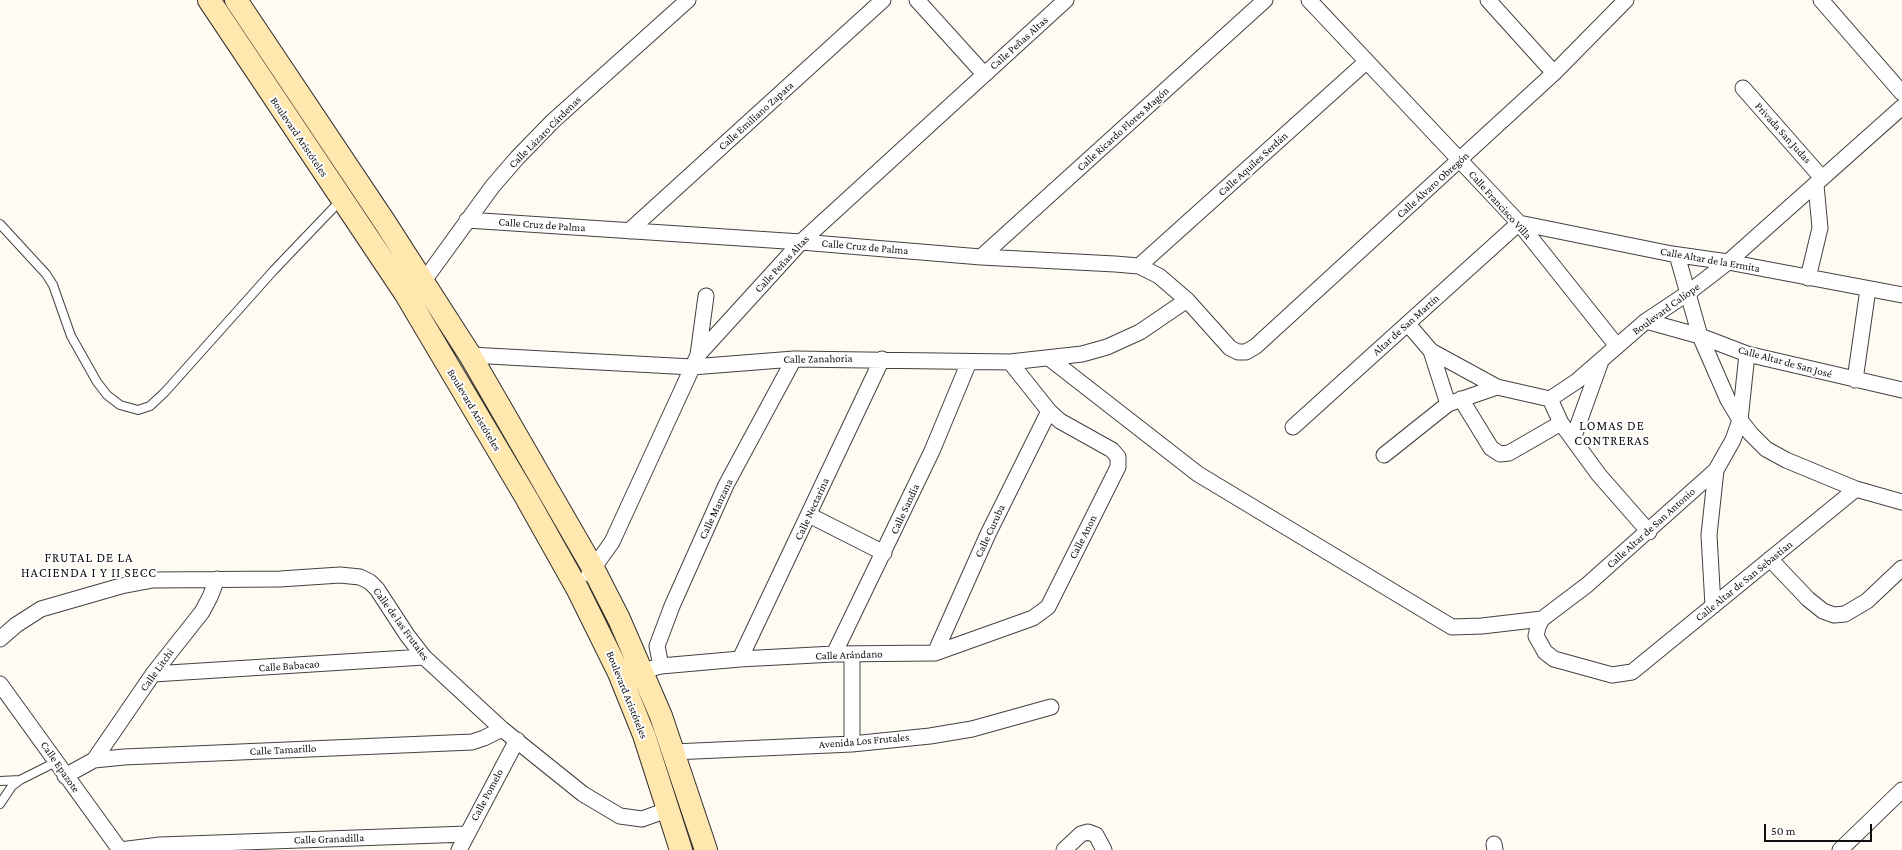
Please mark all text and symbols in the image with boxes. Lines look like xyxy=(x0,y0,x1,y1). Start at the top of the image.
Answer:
street label: Calle Peñas Altas xyxy=(987,13,1051,73)
street label: Calle Emiliano Zapata xyxy=(716,79,796,153)
street label: Calle Ricardo Flores Magón xyxy=(1074,84,1172,174)
street label: Calle Lázaro Cárdenas xyxy=(506,93,584,171)
street label: Boulevard Aristóteles xyxy=(267,95,331,179)
street label: Privada San Judas xyxy=(1752,100,1814,166)
street label: Calle Aquiles Serdán xyxy=(1215,129,1291,199)
street label: Calle Álvaro Obregón xyxy=(1394,149,1472,221)
street label: Calle Francisco Villa xyxy=(1466,168,1534,242)
street label: Calle Cruz de Palma xyxy=(498,215,586,235)
street label: Calle Peñas Altas xyxy=(752,232,812,296)
street label: Calle Cruz de Palma xyxy=(821,237,909,257)
street label: Calle Altar de la Ermita xyxy=(1659,245,1761,275)
street label: Boulevard Calíope xyxy=(1630,280,1702,338)
street label: Altar de San Martín xyxy=(1370,292,1442,358)
street label: Calle Altar de San José xyxy=(1737,343,1833,381)
street label: Calle Zanahoria xyxy=(783,352,853,366)
street label: Boulevard Aristóteles xyxy=(444,367,504,453)
district label: LOMAS DE CONTRERAS xyxy=(1574,418,1650,449)
street label: Calle Nectarina xyxy=(792,476,832,542)
street label: Calle Manzana xyxy=(696,477,736,541)
street label: Calle Sandia xyxy=(888,482,922,536)
street label: Calle Altar de San Antonio xyxy=(1604,485,1698,571)
street label: Calle Curuba xyxy=(972,502,1008,560)
street label: Calle Anon xyxy=(1066,513,1100,561)
street label: Calle Altar de San Sebastian xyxy=(1693,538,1795,624)
district label: FRUTAL DE LA HACIENDA I Y II SECC xyxy=(21,550,157,581)
street label: Calle de las Frutales xyxy=(370,585,432,663)
street label: Calle Litchi xyxy=(137,646,177,694)
street label: Calle Arándano xyxy=(815,647,883,663)
street label: Boulevard Aristóteles xyxy=(603,649,651,741)
street label: Calle Babacao xyxy=(258,657,320,675)
street label: Avenida Los Frutales xyxy=(818,730,910,752)
street label: Calle Epazote xyxy=(38,739,82,795)
street label: Calle Tamarillo xyxy=(249,742,317,758)
street label: Calle Pomelo xyxy=(468,767,506,823)
scale bar xyxy=(1766,816,1874,842)
text: 50 m xyxy=(1771,824,1795,838)
street label: Calle Granadilla xyxy=(294,831,364,847)

